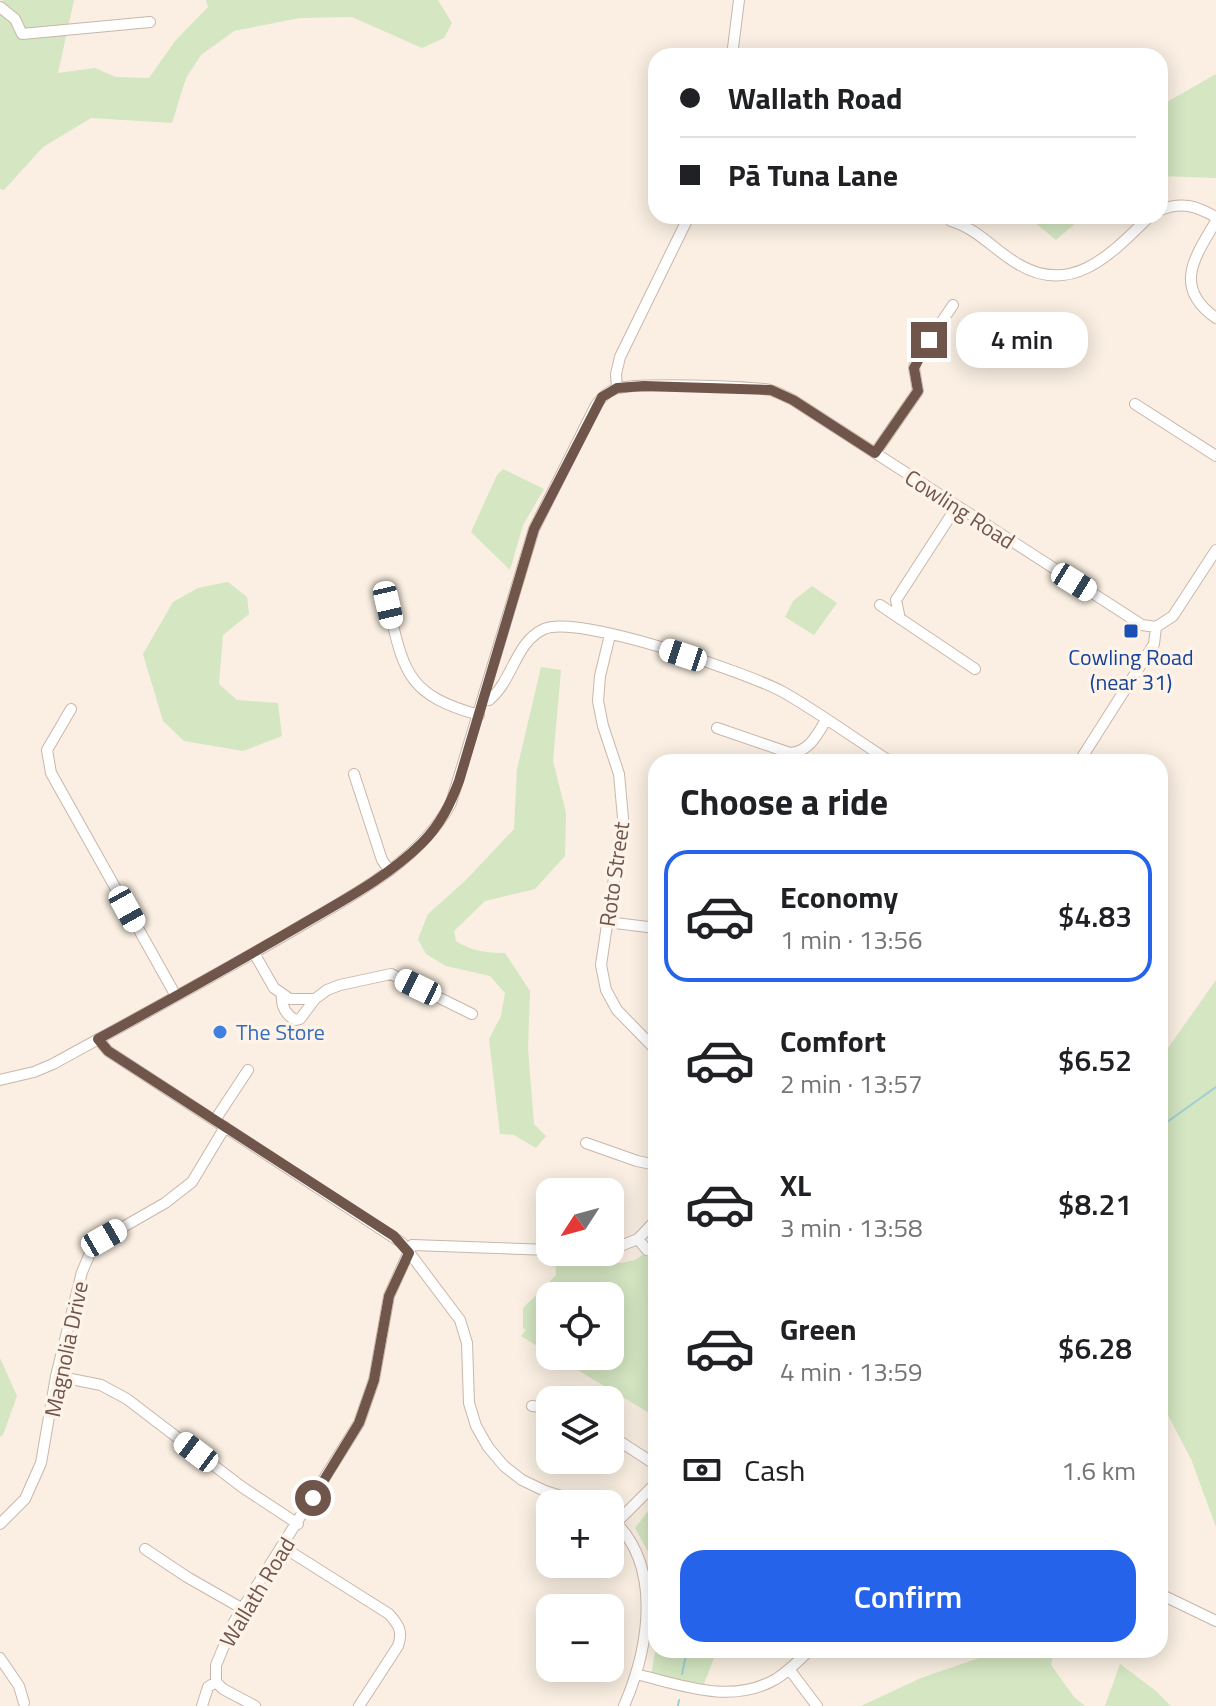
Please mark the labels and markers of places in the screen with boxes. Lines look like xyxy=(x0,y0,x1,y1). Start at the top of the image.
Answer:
marker: Cowling Road (near 31) xyxy=(1122,622,1140,640)
place label: Cowling Road (near 31) xyxy=(1068,640,1194,699)
place label: The Store xyxy=(236,1015,325,1049)
marker: The Store xyxy=(211,1023,229,1041)

